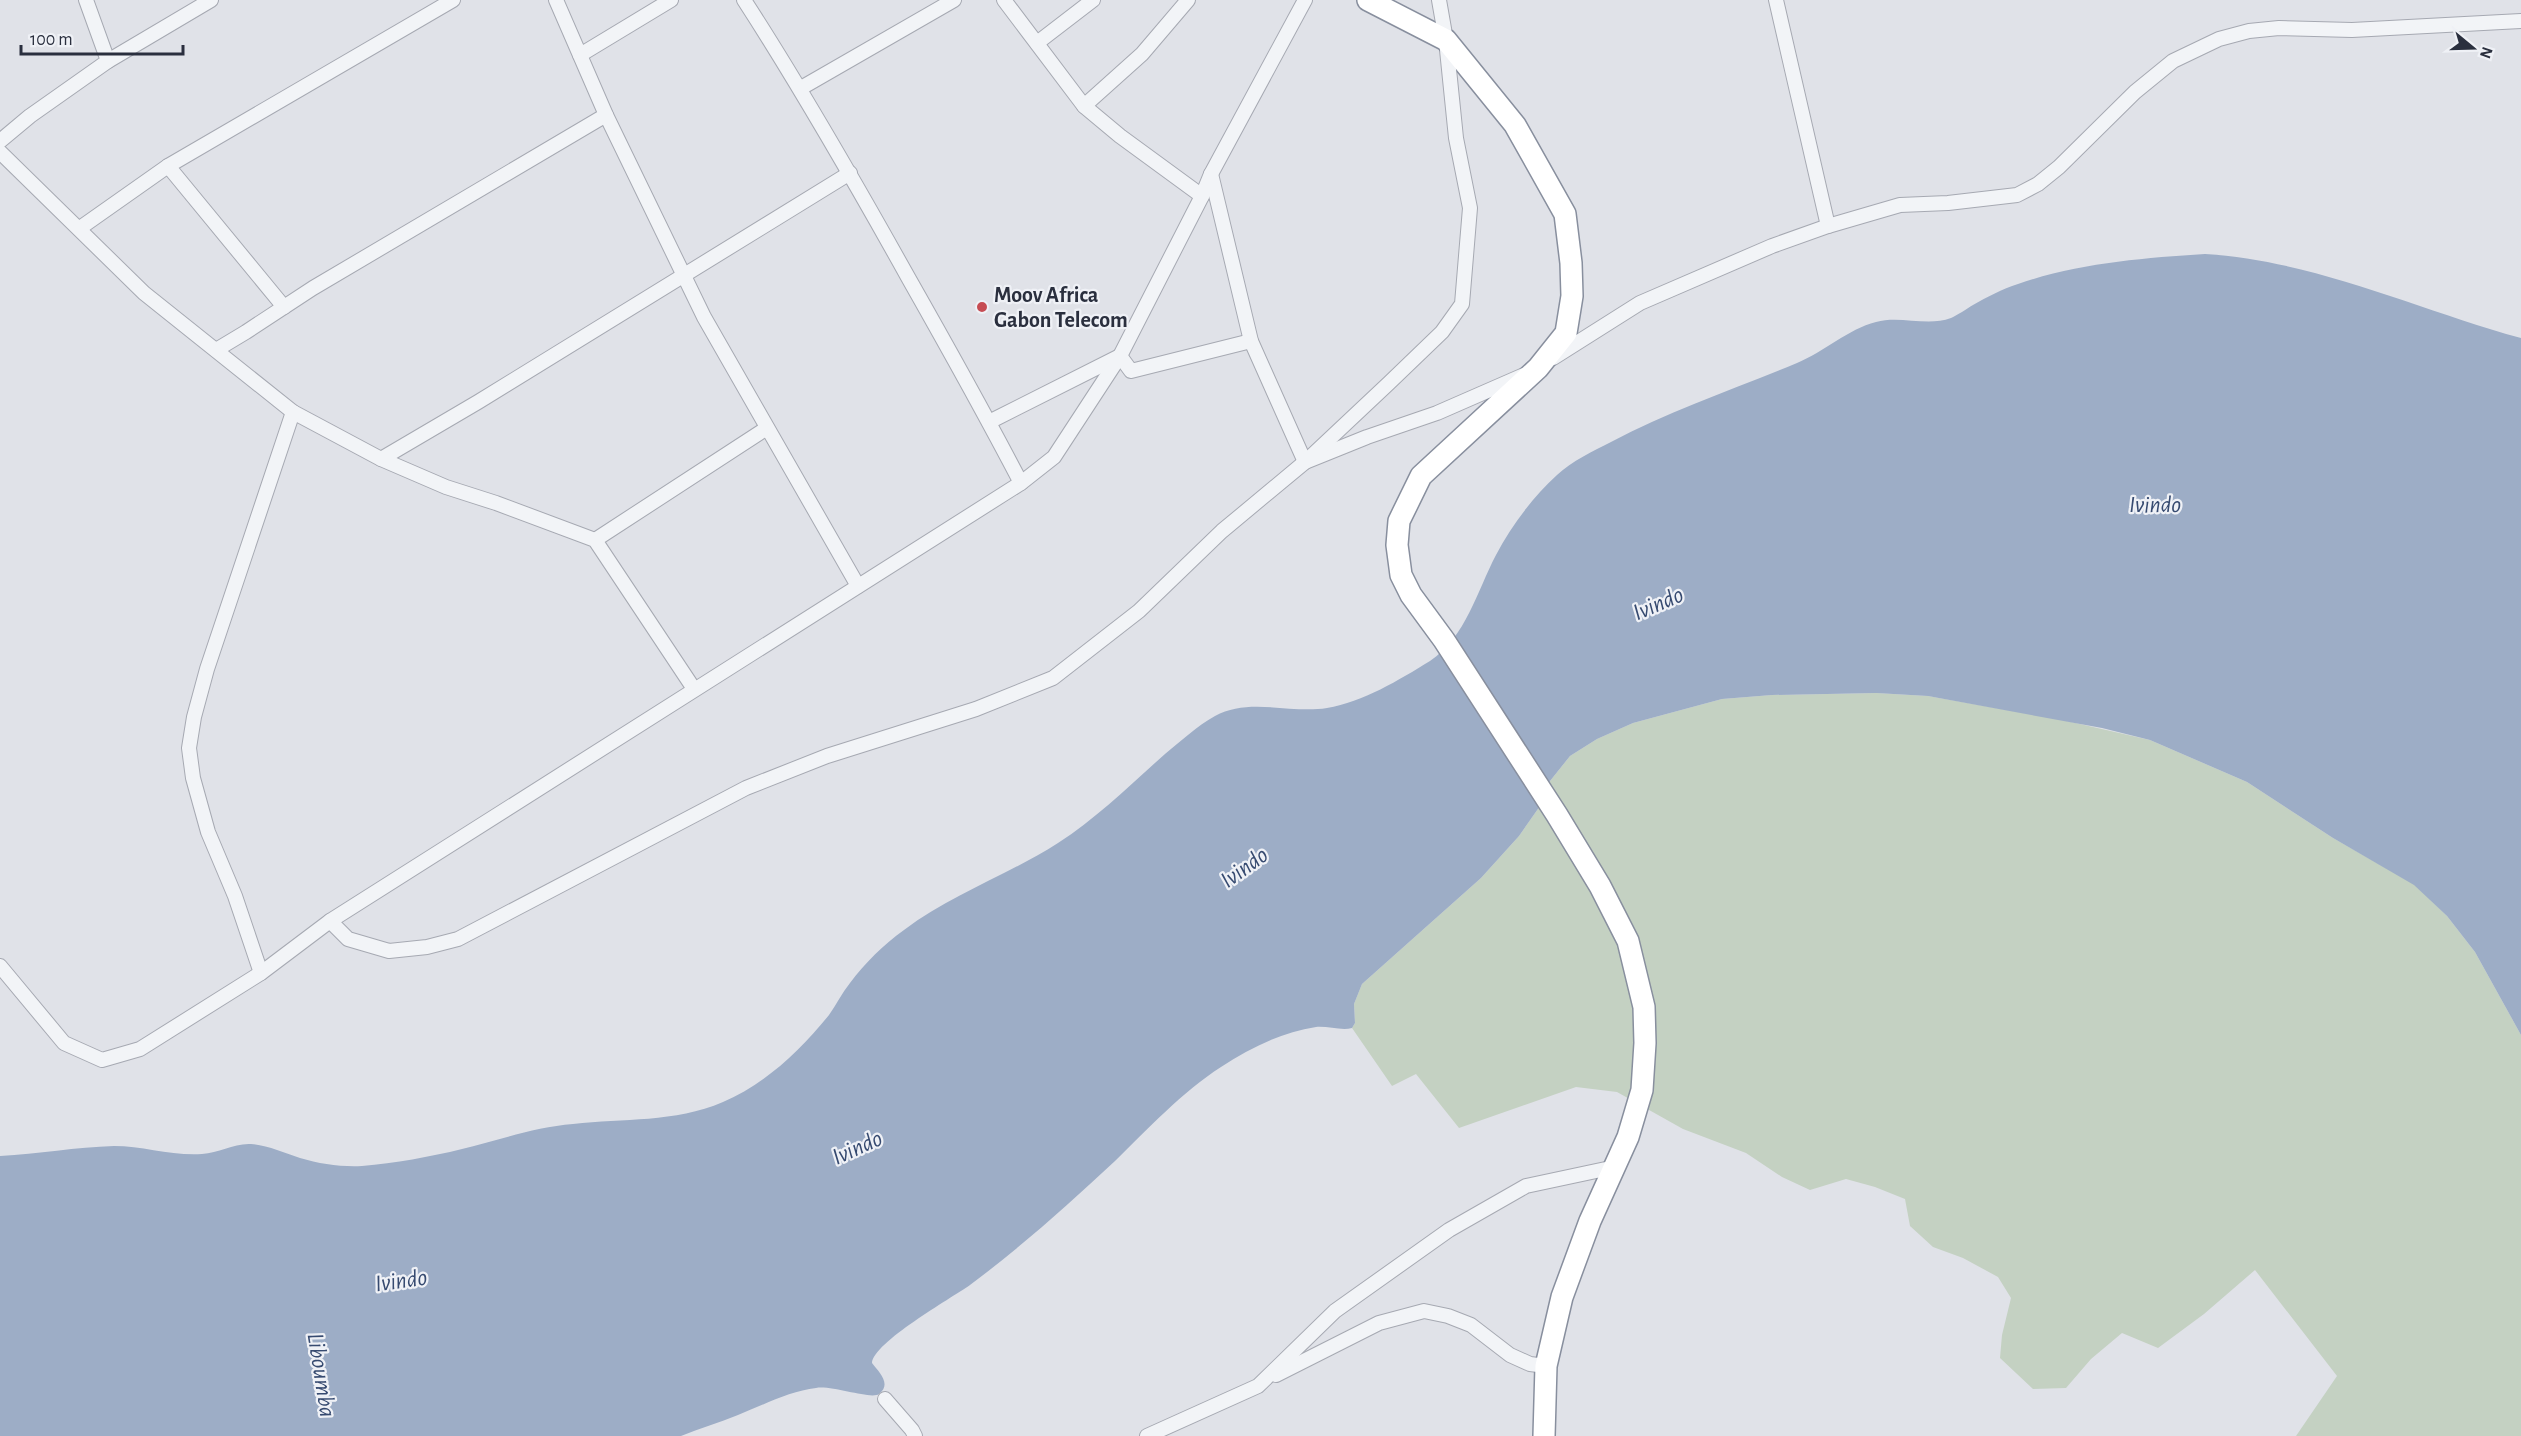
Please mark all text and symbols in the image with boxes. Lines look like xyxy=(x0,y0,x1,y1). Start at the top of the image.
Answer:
scale bar xyxy=(21,18,183,56)
north arrow xyxy=(2443,18,2503,78)
text: 100 m xyxy=(30,31,73,49)
text: N xyxy=(2477,45,2496,60)
place label: Moov Africa Gabon Telecom xyxy=(994,284,1128,331)
marker: Moov Africa Gabon Telecom xyxy=(975,300,989,314)
water label: Ivindo xyxy=(2129,493,2181,517)
water label: Ivindo xyxy=(1630,583,1687,625)
water label: Ivindo xyxy=(1216,843,1273,893)
water label: Ivindo xyxy=(829,1126,886,1169)
water label: Ivindo xyxy=(374,1265,429,1297)
water label: Liboumba xyxy=(303,1331,340,1419)

